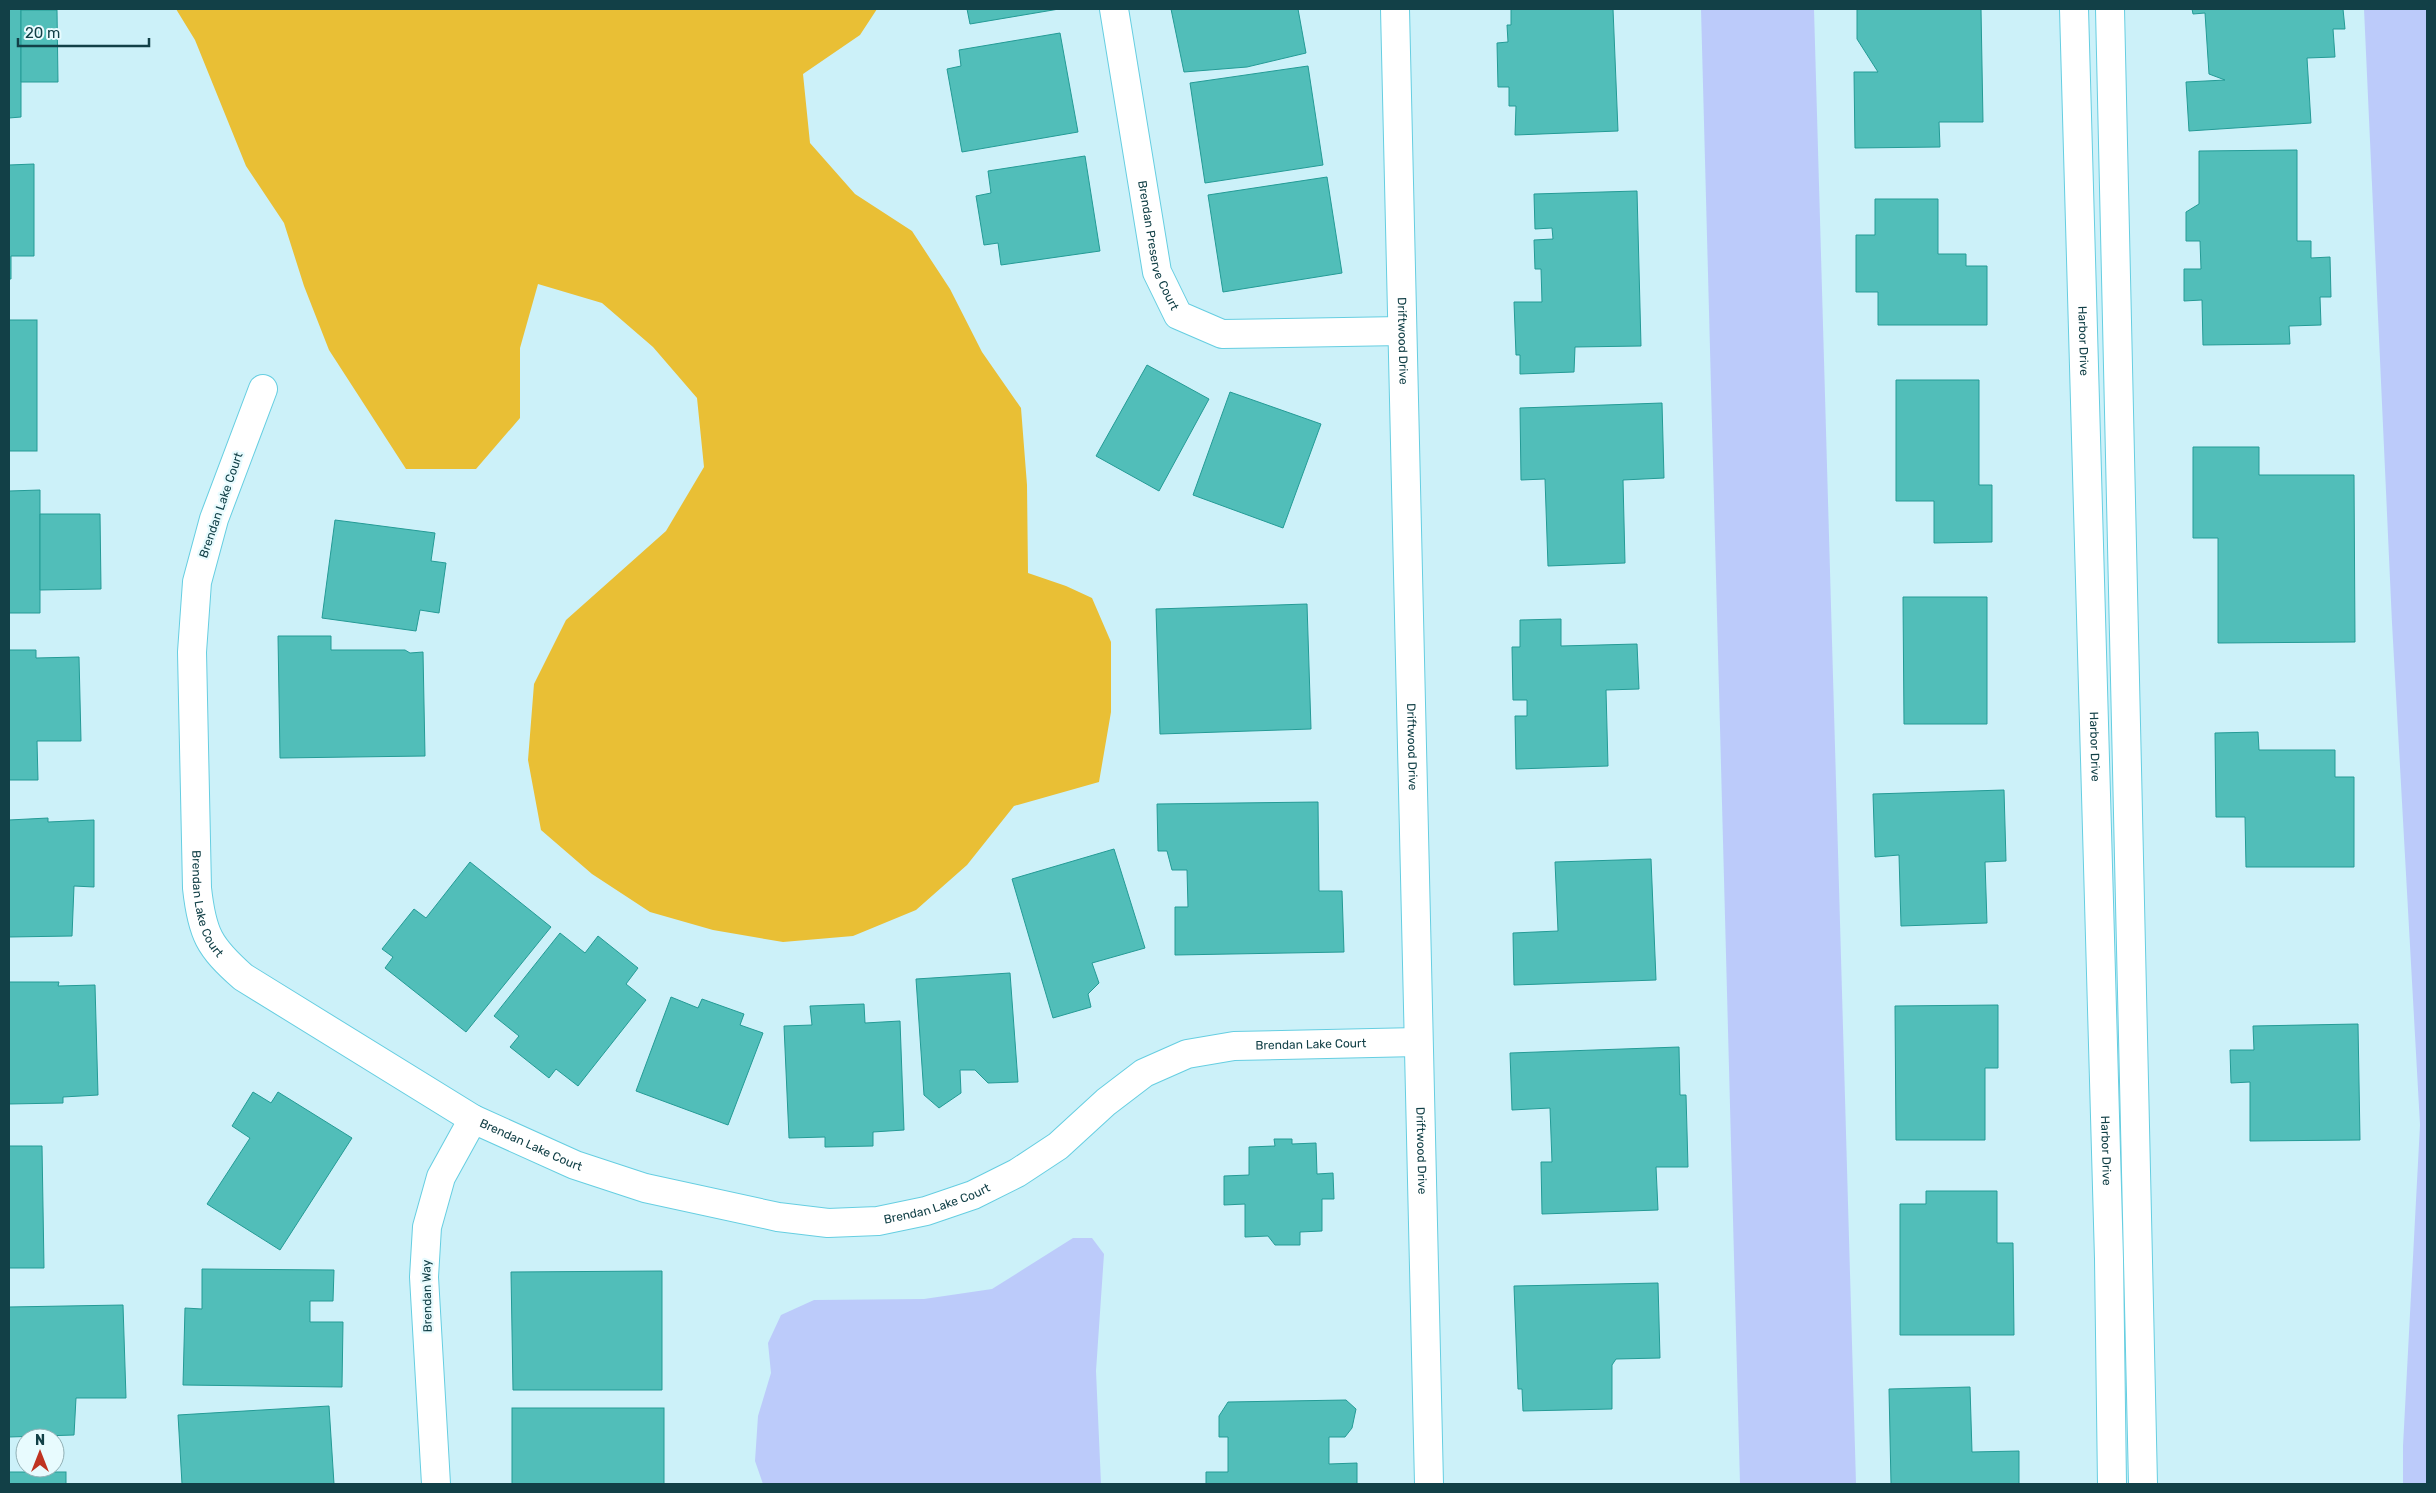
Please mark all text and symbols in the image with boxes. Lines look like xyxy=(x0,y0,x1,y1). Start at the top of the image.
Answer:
scale bar xyxy=(18,15,149,47)
text: 20 m xyxy=(25,24,60,42)
street label: Brendan Preserve Court xyxy=(1135,179,1182,313)
street label: Driftwood Drive xyxy=(1395,297,1411,385)
street label: Harbor Drive xyxy=(2075,306,2091,376)
street label: Brendan Lake Court xyxy=(196,450,246,560)
street label: Driftwood Drive xyxy=(1404,703,1420,791)
street label: Harbor Drive xyxy=(2087,712,2103,782)
street label: Brendan Lake Court xyxy=(189,850,226,960)
street label: Brendan Lake Court xyxy=(1255,1036,1367,1053)
street label: Driftwood Drive xyxy=(1413,1107,1429,1195)
street label: Harbor Drive xyxy=(2098,1115,2114,1186)
street label: Brendan Lake Court xyxy=(477,1116,584,1174)
street label: Brendan Lake Court xyxy=(882,1180,993,1227)
street label: Brendan Way xyxy=(419,1259,435,1332)
north arrow xyxy=(15,1428,65,1478)
text: N xyxy=(35,1432,45,1449)

